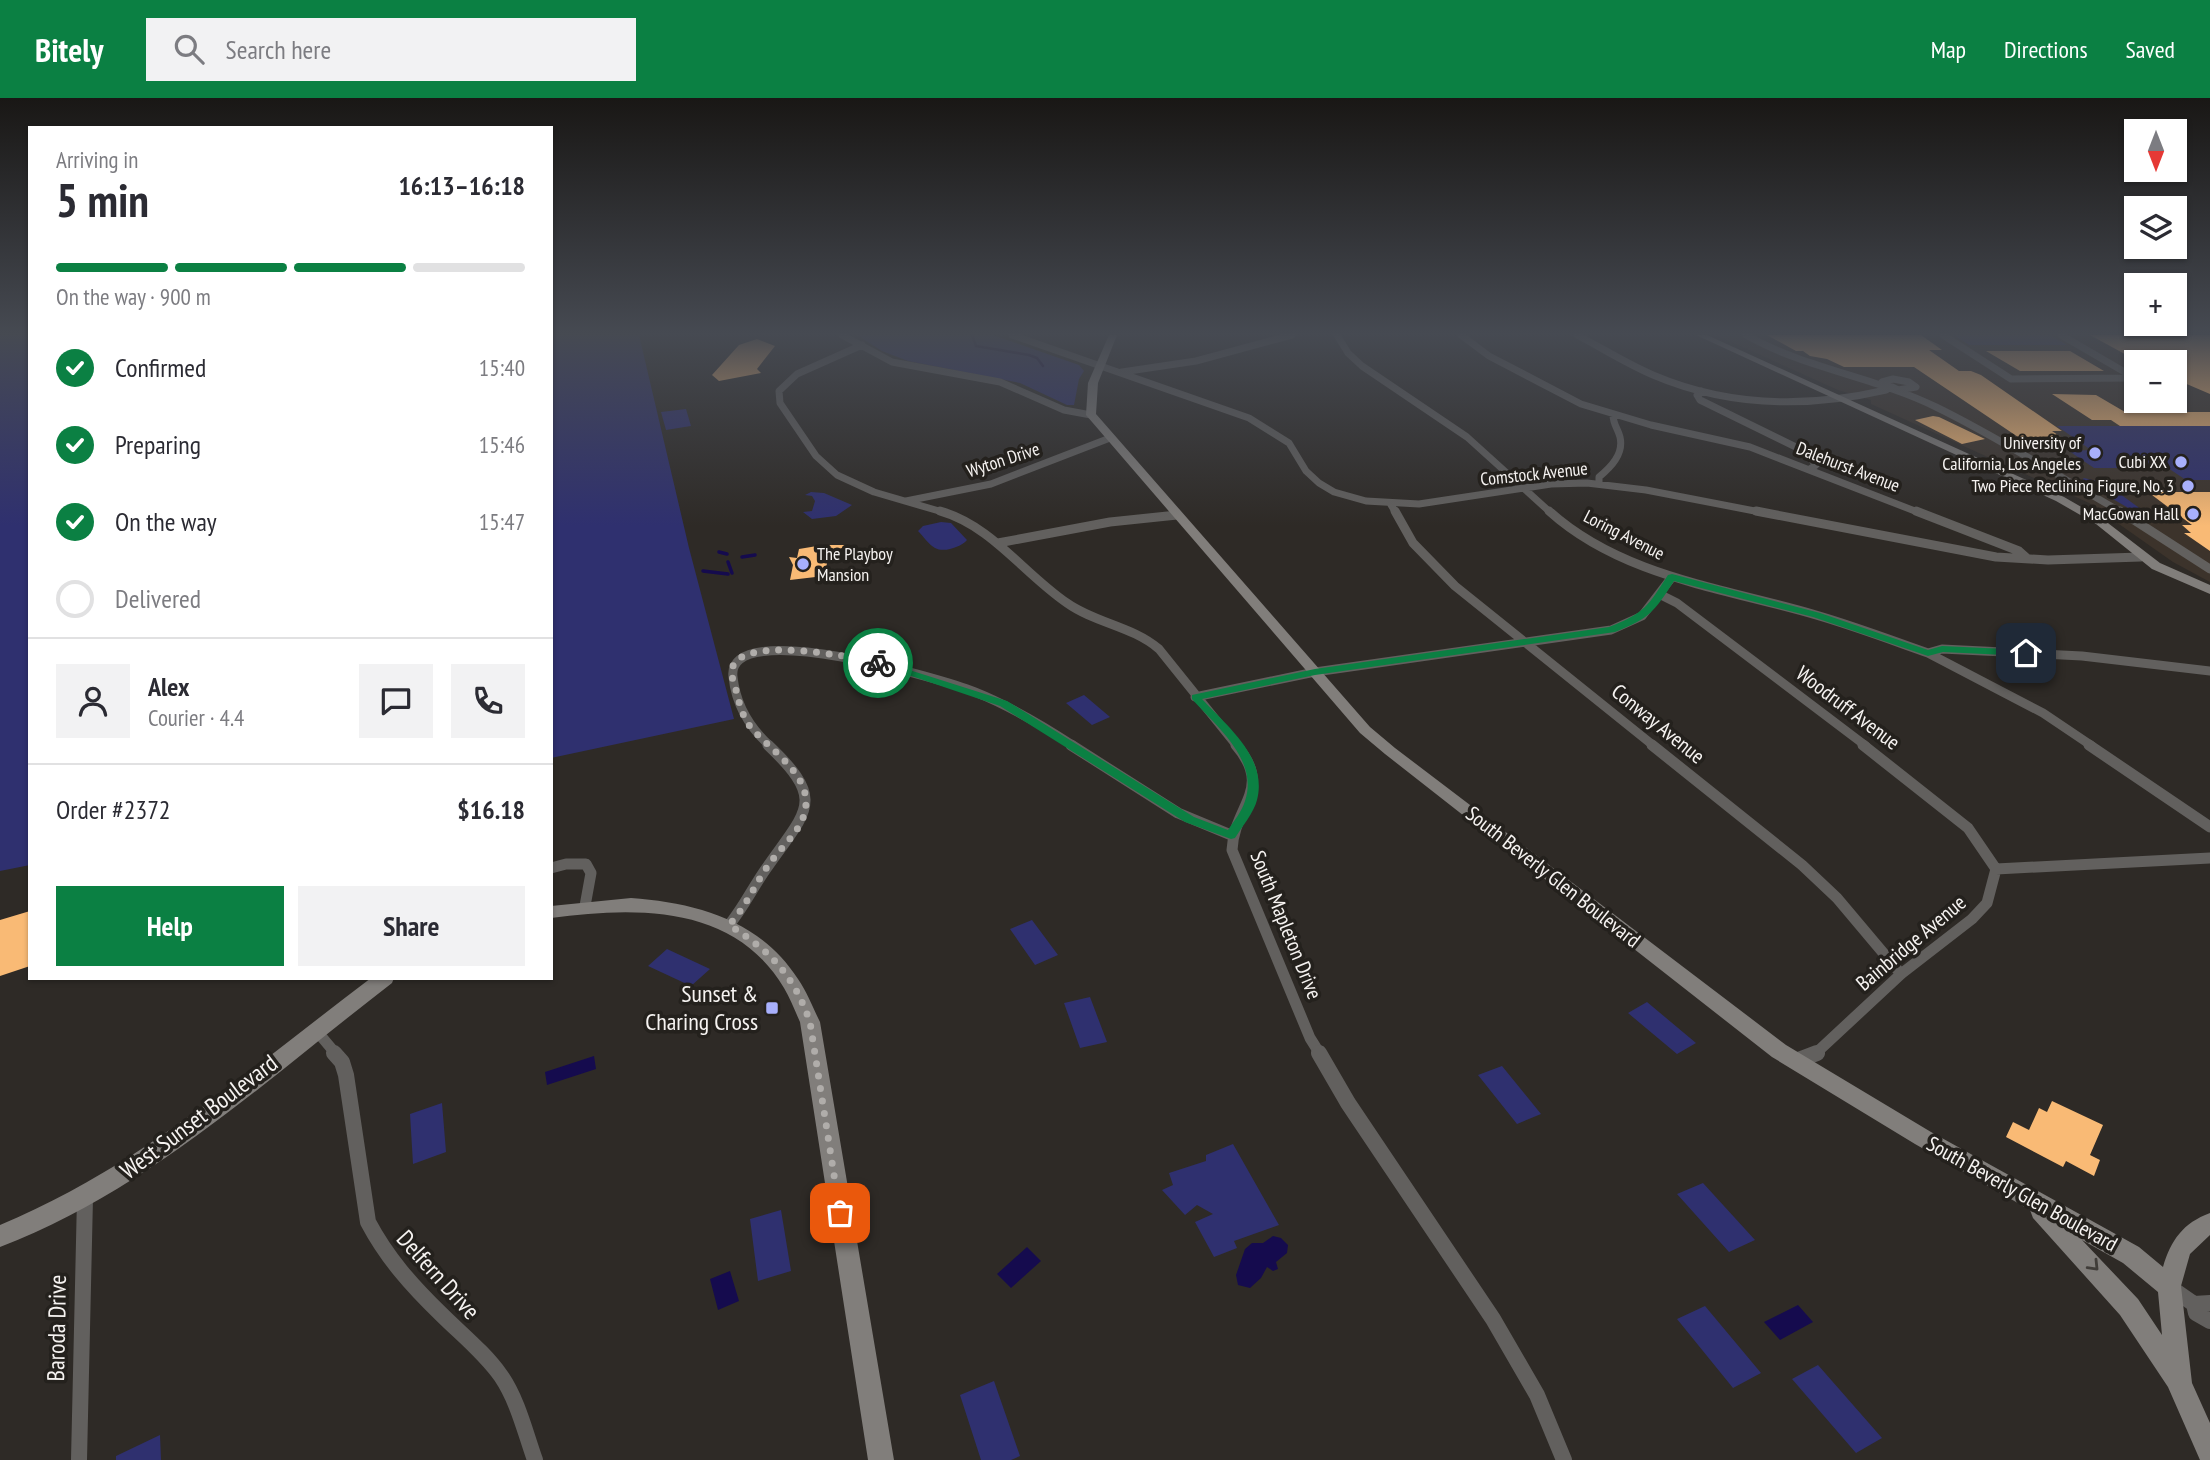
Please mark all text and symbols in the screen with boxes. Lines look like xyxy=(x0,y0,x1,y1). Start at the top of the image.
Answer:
search box xyxy=(146,18,636,81)
text: Bitely xyxy=(35,28,104,71)
icon: search xyxy=(170,30,208,68)
text: Search here xyxy=(226,33,331,66)
text: Map xyxy=(1931,34,1966,65)
text: Directions xyxy=(2004,34,2088,65)
text: Saved xyxy=(2126,34,2175,65)
north arrow xyxy=(2124,119,2188,182)
map controls xyxy=(2124,119,2187,413)
text: Arriving in xyxy=(56,145,138,174)
text: 16:13–16:18 xyxy=(398,169,525,202)
text: 5 min xyxy=(56,170,149,230)
button: layers xyxy=(2124,196,2187,259)
button: + xyxy=(2124,273,2187,336)
text: On the way · 900 m xyxy=(56,282,211,311)
icon: check xyxy=(56,349,94,387)
button: − xyxy=(2124,350,2187,413)
text: Confirmed xyxy=(115,351,206,384)
text: 15:40 xyxy=(479,353,525,382)
icon: check xyxy=(56,426,94,464)
text: Preparing xyxy=(115,428,201,461)
text: 15:46 xyxy=(479,430,525,459)
place label: University of California, Los Angeles xyxy=(1942,431,2082,475)
street label: Dalehurst Avenue xyxy=(1793,436,1903,497)
street label: Wyton Drive xyxy=(963,437,1042,482)
marker: University of California, Los Angeles xyxy=(2087,445,2103,461)
place label: Cubi XX xyxy=(2119,450,2167,473)
marker: Cubi XX xyxy=(2173,454,2189,470)
street label: Comstock Avenue xyxy=(1479,456,1589,491)
place label: Two Piece Reclining Figure, No. 3 xyxy=(1971,474,2174,497)
marker: Two Piece Reclining Figure, No. 3 xyxy=(2180,478,2196,494)
place label: MacGowan Hall xyxy=(2083,502,2180,525)
icon: check xyxy=(56,503,94,541)
street label: Loring Avenue xyxy=(1580,504,1669,565)
text: On the way xyxy=(115,505,217,538)
marker: MacGowan Hall xyxy=(2185,506,2201,522)
text: 15:47 xyxy=(479,507,525,536)
place label: The Playboy Mansion xyxy=(817,542,893,586)
marker: The Playboy Mansion xyxy=(795,556,811,572)
text: Delivered xyxy=(115,582,201,615)
pin xyxy=(1996,623,2056,683)
courier xyxy=(843,628,913,698)
icon: home xyxy=(2007,634,2045,672)
icon: bike xyxy=(859,644,897,682)
street label: Woodruff Avenue xyxy=(1791,660,1906,755)
button: person xyxy=(56,664,130,738)
button: chat xyxy=(359,664,433,738)
button: phone xyxy=(451,664,525,738)
text: Alex xyxy=(148,670,189,703)
street label: Conway Avenue xyxy=(1606,678,1710,769)
text: Courier · 4.4 xyxy=(148,703,244,732)
text: Order #2372 xyxy=(56,793,171,826)
text: $16.18 xyxy=(457,793,525,826)
street label: South Beverly Glen Boulevard xyxy=(1461,800,1646,953)
street label: South Mapleton Drive xyxy=(1244,847,1329,1003)
button: Help xyxy=(56,886,284,966)
button: Share xyxy=(298,886,525,966)
street label: Bainbridge Avenue xyxy=(1850,889,1971,996)
place label: Sunset & Charing Cross xyxy=(645,978,758,1037)
marker: Sunset & Charing Cross xyxy=(764,1000,780,1016)
street label: West Sunset Boulevard xyxy=(114,1047,283,1186)
street label: South Beverly Glen Boulevard xyxy=(1922,1130,2123,1257)
pin xyxy=(810,1183,870,1243)
icon: bag xyxy=(821,1194,859,1232)
street label: Delfern Drive xyxy=(390,1223,487,1326)
one-way arrow xyxy=(2085,1258,2098,1271)
street label: Baroda Drive xyxy=(40,1274,73,1382)

